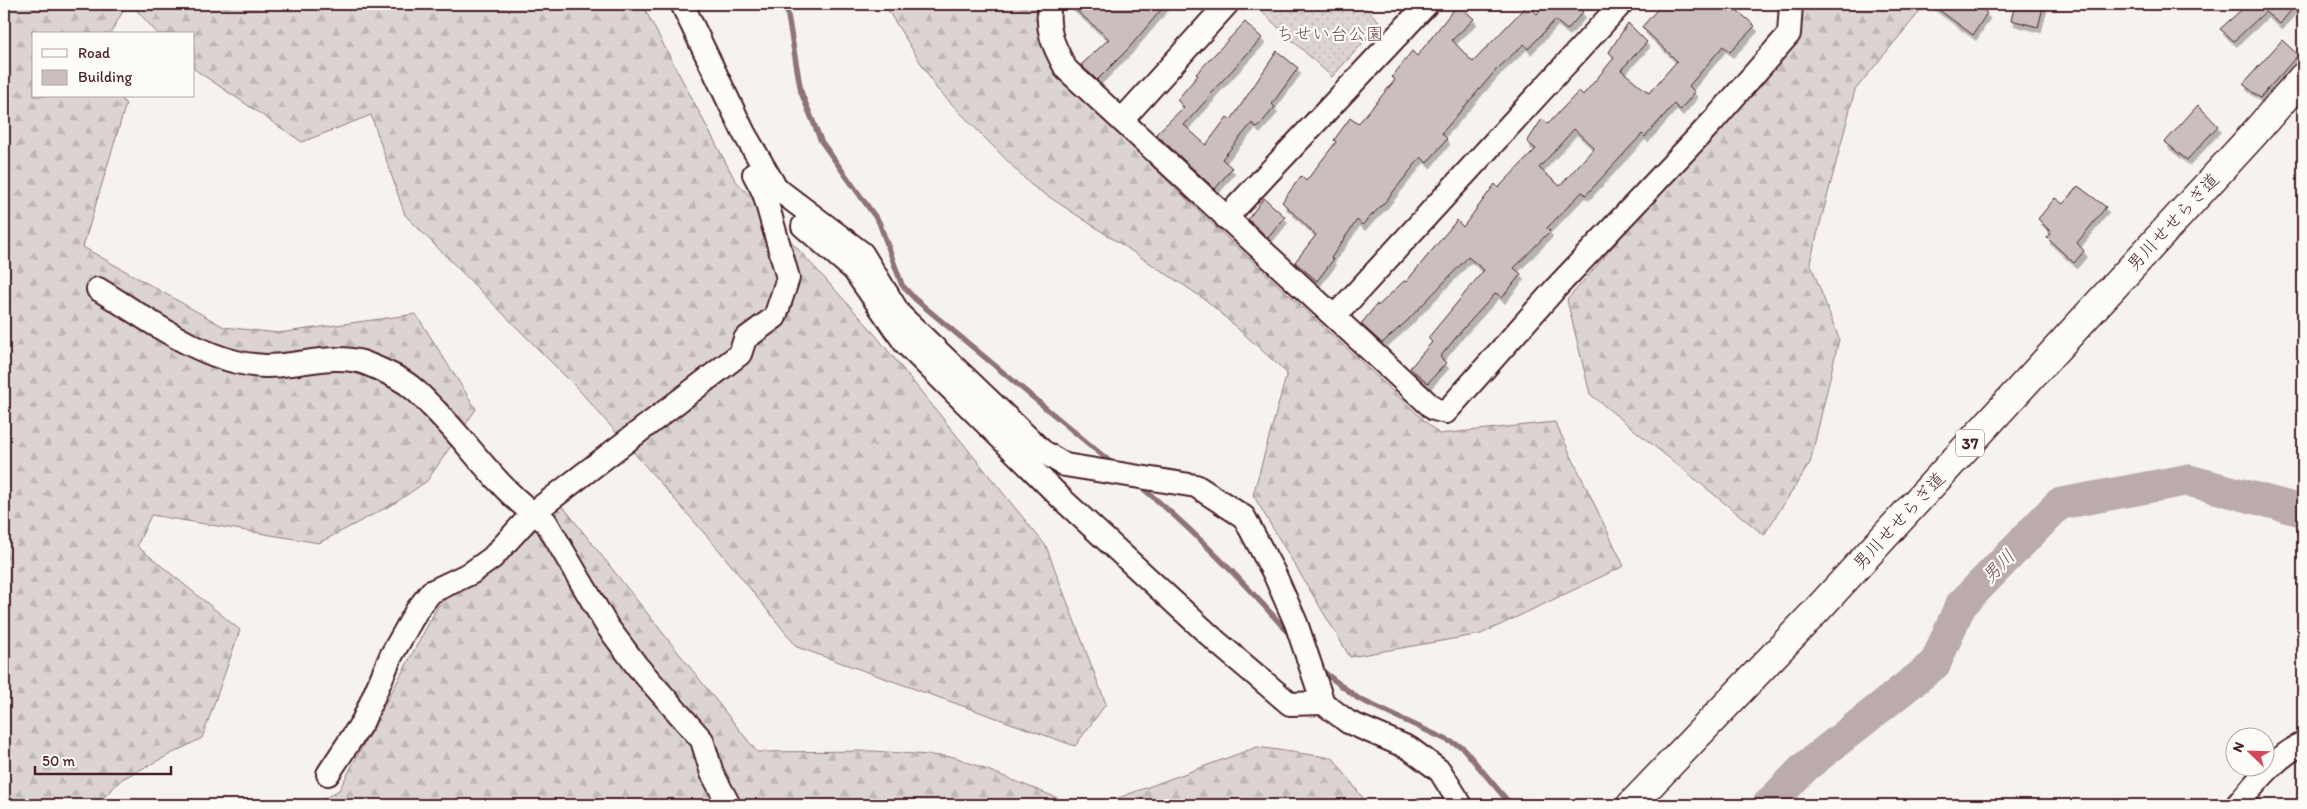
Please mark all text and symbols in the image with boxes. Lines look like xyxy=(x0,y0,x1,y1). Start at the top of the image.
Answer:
park label: ちせい台公園 xyxy=(1276,23,1384,45)
legend xyxy=(32,32,195,98)
text: Road xyxy=(78,44,111,62)
text: Building xyxy=(78,68,132,86)
street label: 男川せせらぎ道 xyxy=(2122,168,2224,276)
road number: 37 xyxy=(1956,429,1984,456)
street label: 男川せせらぎ道 xyxy=(1848,467,1950,575)
water label: 男川 xyxy=(1977,545,2020,588)
north arrow xyxy=(2224,726,2274,776)
text: N xyxy=(2229,739,2248,755)
scale bar xyxy=(35,744,171,776)
text: 50 m xyxy=(42,752,75,770)

